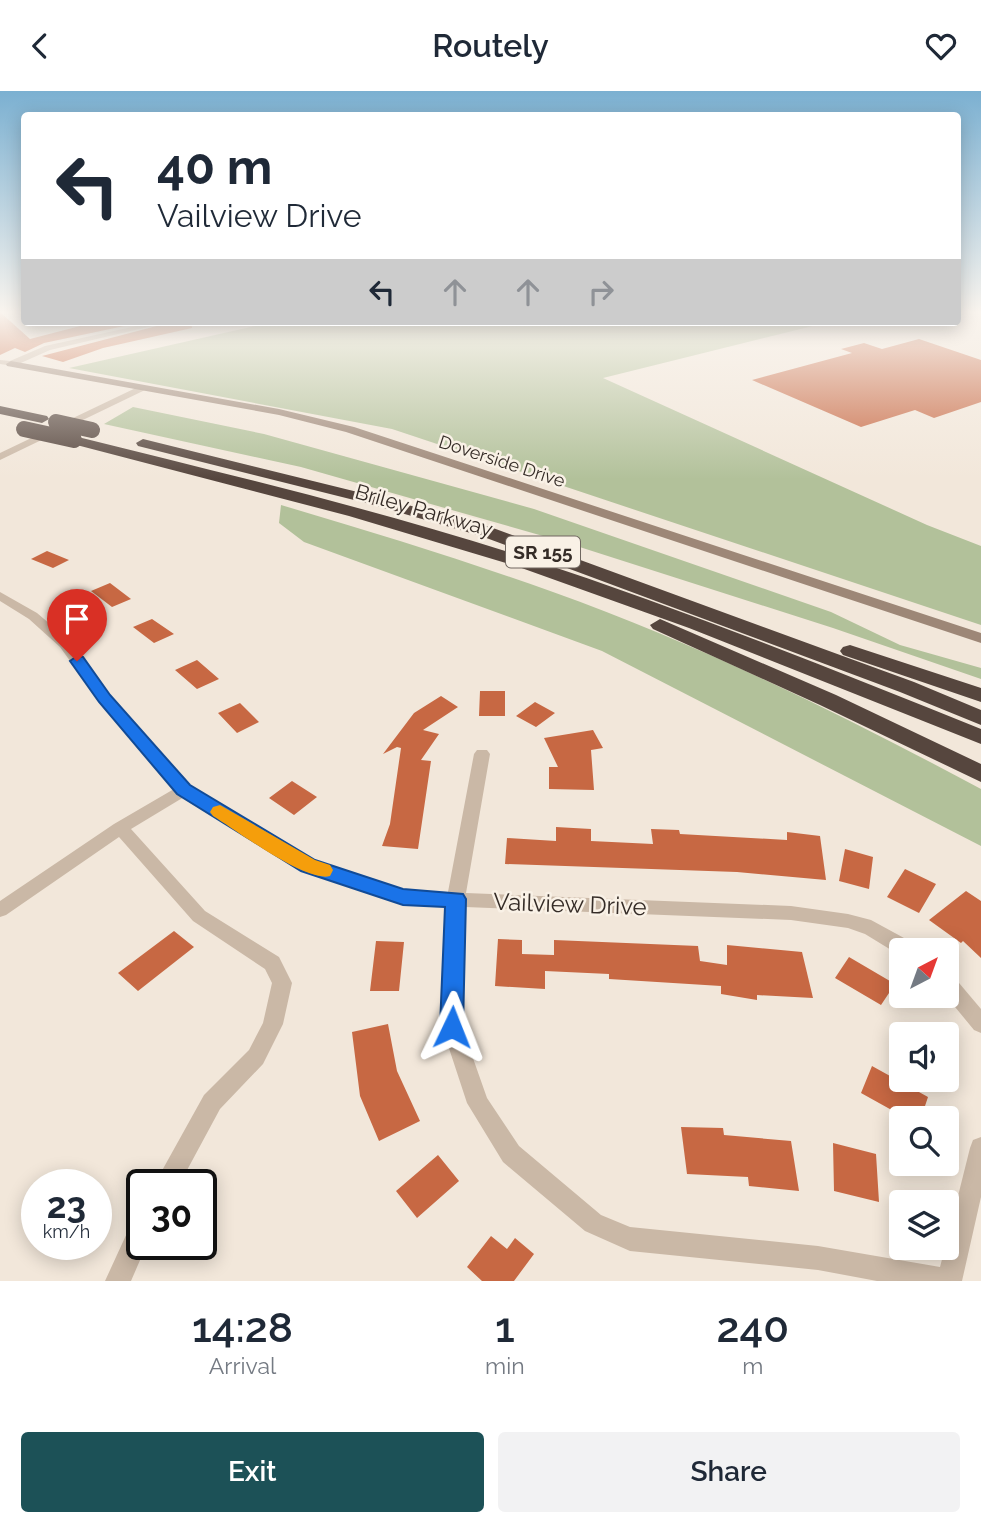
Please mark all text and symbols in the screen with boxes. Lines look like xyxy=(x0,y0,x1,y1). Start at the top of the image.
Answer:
icon: back xyxy=(21,27,59,65)
text: Routely xyxy=(432,27,549,64)
icon: heart xyxy=(922,27,960,65)
text: 40 m xyxy=(157,138,272,195)
icon: left xyxy=(42,140,133,231)
text: Vailview Drive xyxy=(157,197,362,234)
icon: left xyxy=(363,273,401,311)
icon: ahead xyxy=(436,273,474,311)
icon: ahead xyxy=(509,273,547,311)
icon: right xyxy=(582,273,620,311)
street label: Doverside Drive xyxy=(436,431,568,491)
street label: Briley Parkway xyxy=(352,478,496,542)
road number: SR 155 xyxy=(506,537,580,567)
pin xyxy=(47,589,107,661)
icon: arrive xyxy=(58,600,96,638)
street label: Vailview Drive xyxy=(493,887,647,921)
north arrow xyxy=(889,938,959,1008)
map controls xyxy=(889,938,959,1260)
position arrow xyxy=(415,990,489,1064)
button: sound xyxy=(889,1022,959,1092)
button: search xyxy=(889,1106,959,1176)
speed limit sign: 30 xyxy=(126,1169,217,1260)
text: 23 xyxy=(47,1185,86,1226)
button: layers xyxy=(889,1190,959,1260)
text: km/h xyxy=(43,1221,90,1242)
text: 14:28 xyxy=(192,1303,293,1352)
text: 1 xyxy=(495,1303,515,1352)
text: 240 xyxy=(717,1303,789,1352)
text: Arrival xyxy=(209,1352,276,1379)
text: min xyxy=(485,1352,525,1379)
text: m xyxy=(742,1352,763,1379)
button: Exit xyxy=(21,1432,484,1512)
button: Share xyxy=(498,1432,960,1512)

